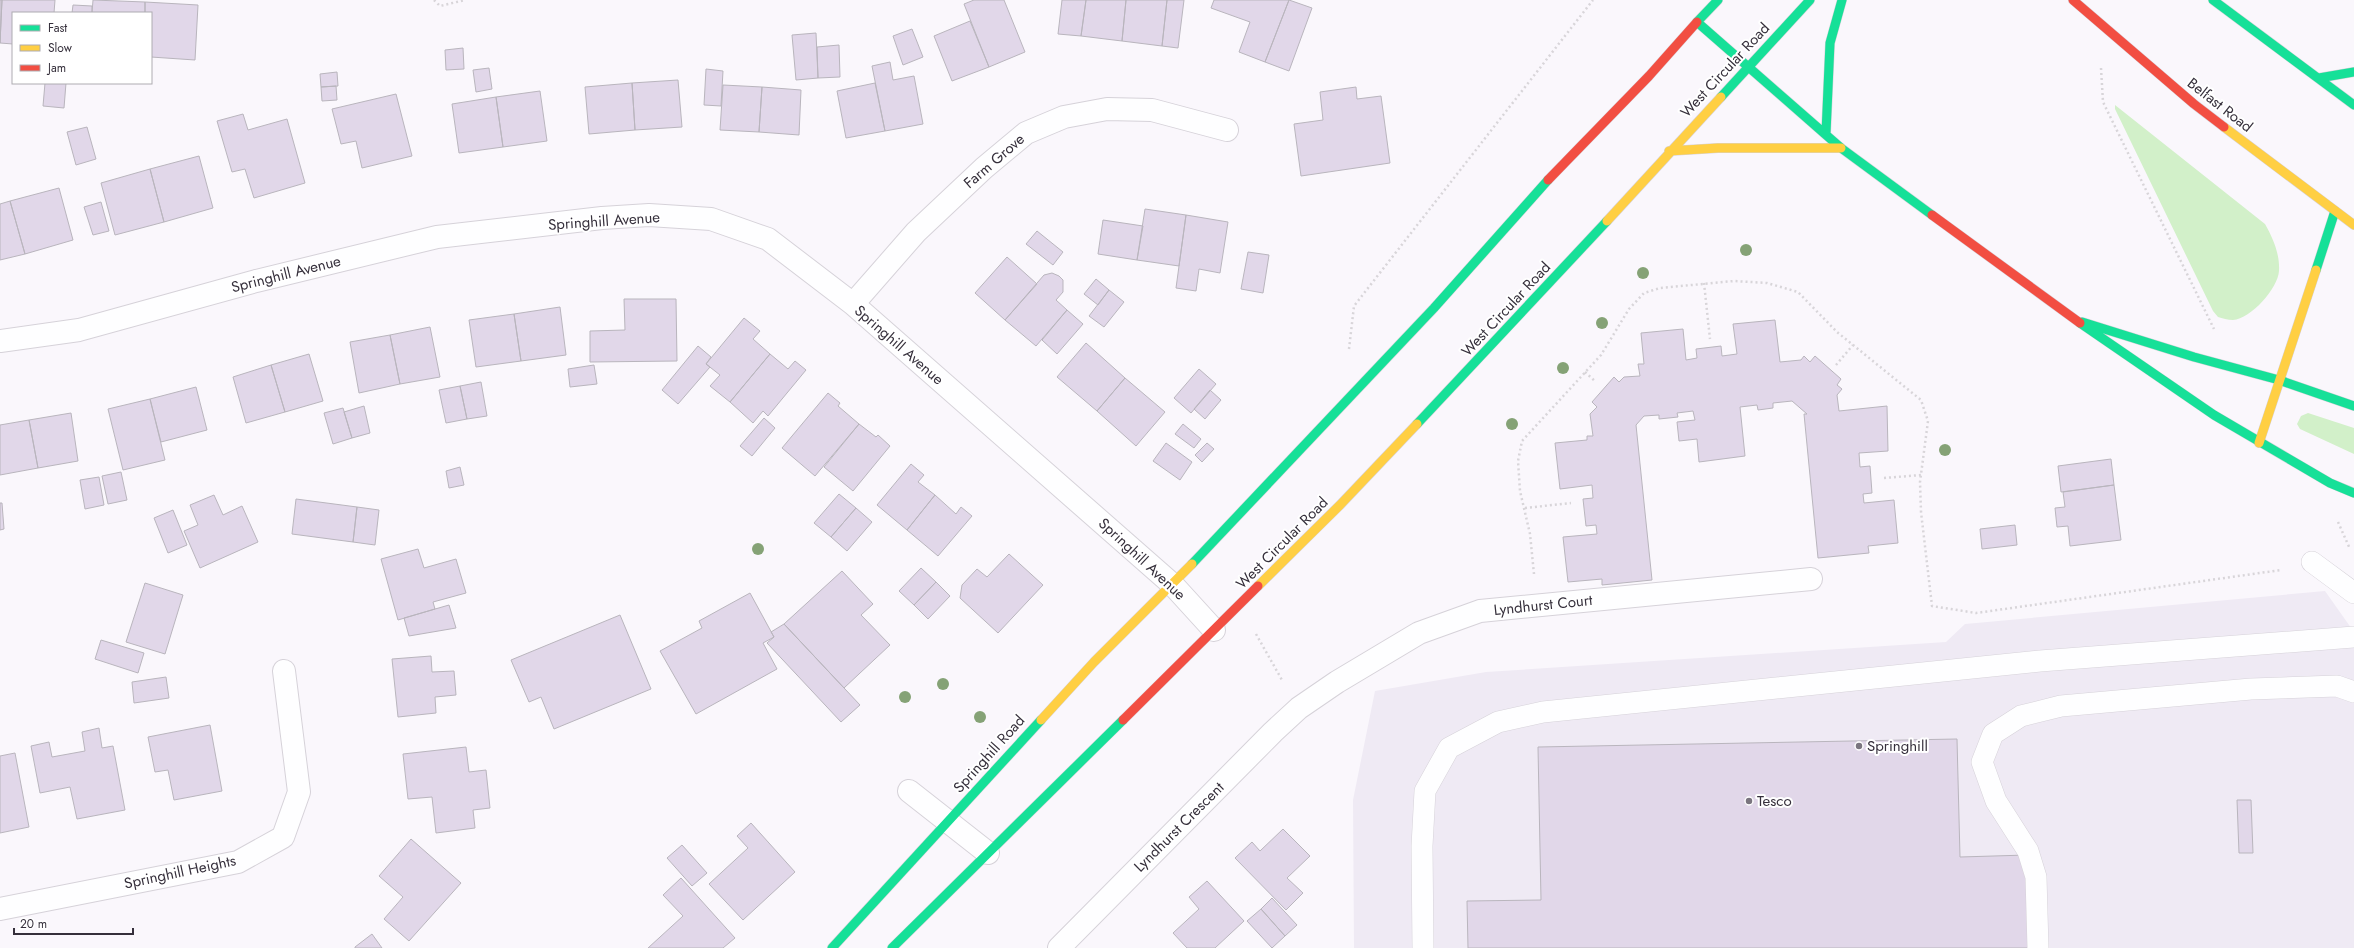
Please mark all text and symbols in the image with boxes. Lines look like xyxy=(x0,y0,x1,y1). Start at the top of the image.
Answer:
legend xyxy=(12,12,152,84)
street label: West Circular Road xyxy=(1675,18,1775,122)
text: Fast xyxy=(48,19,67,37)
text: Slow xyxy=(48,39,73,57)
text: Jam xyxy=(46,59,66,77)
street label: Belfast Road xyxy=(2183,72,2257,138)
street label: Farm Grove xyxy=(959,128,1029,194)
street label: Springhill Avenue xyxy=(547,206,661,236)
street label: Springhill Avenue xyxy=(229,250,343,298)
street label: West Circular Road xyxy=(1456,257,1556,361)
street label: Springhill Avenue xyxy=(849,300,949,390)
street label: West Circular Road xyxy=(1231,492,1333,594)
street label: Springhill Avenue xyxy=(1093,513,1191,605)
street label: Lyndhurst Court xyxy=(1493,589,1594,621)
street label: Springhill Road xyxy=(948,710,1030,798)
place label: Springhill xyxy=(1867,735,1928,757)
marker: Springhill xyxy=(1854,741,1864,751)
street label: Lyndhurst Crescent xyxy=(1129,777,1229,877)
place label: Tesco xyxy=(1757,790,1792,812)
marker: Tesco xyxy=(1744,796,1754,806)
street label: Springhill Heights xyxy=(122,849,238,895)
scale bar xyxy=(14,910,133,936)
text: 20 m xyxy=(20,915,47,933)

